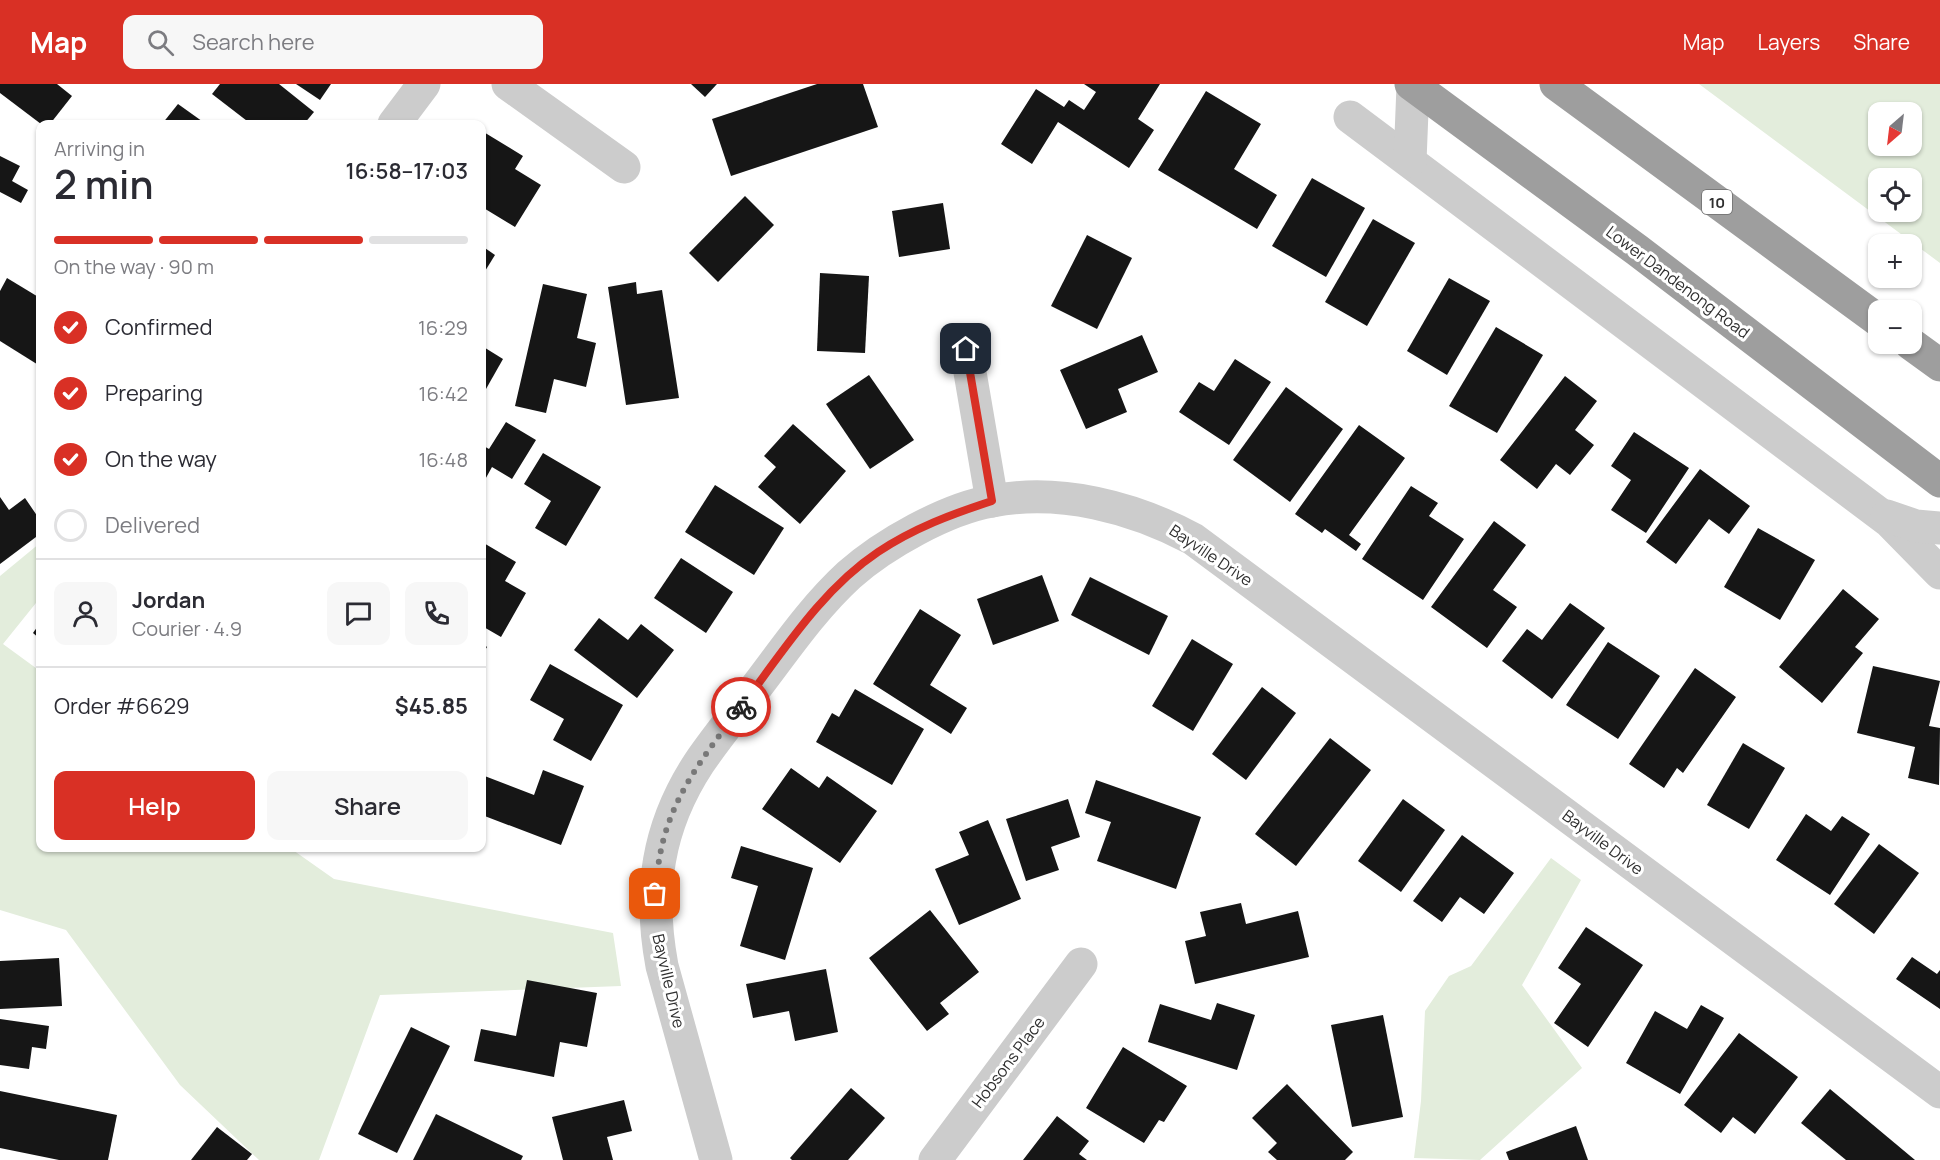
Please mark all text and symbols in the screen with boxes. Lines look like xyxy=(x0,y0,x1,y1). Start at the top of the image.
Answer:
search box xyxy=(123,15,543,69)
text: Map xyxy=(30,23,87,61)
icon: search xyxy=(144,26,177,59)
text: Search here xyxy=(192,27,315,57)
text: Map xyxy=(1683,28,1724,56)
text: Layers xyxy=(1757,28,1820,56)
text: Share xyxy=(1853,28,1910,56)
north arrow xyxy=(1868,102,1922,156)
map controls xyxy=(1868,102,1922,354)
text: Arriving in xyxy=(54,135,145,162)
text: 16:58–17:03 xyxy=(345,156,468,186)
text: 2 min xyxy=(54,157,153,211)
button: locate xyxy=(1868,168,1922,222)
road number: 10 xyxy=(1702,190,1732,214)
street label: Lower Dandenong Road xyxy=(1602,221,1754,343)
button: + xyxy=(1868,234,1922,288)
text: On the way · 90 m xyxy=(54,253,214,280)
button: − xyxy=(1868,300,1922,354)
icon: check xyxy=(54,311,87,344)
text: Confirmed xyxy=(105,312,213,342)
text: 16:29 xyxy=(418,314,468,341)
pin xyxy=(940,323,991,374)
icon: home xyxy=(949,332,982,365)
icon: check xyxy=(54,377,87,410)
text: Preparing xyxy=(105,378,203,408)
text: 16:42 xyxy=(419,380,468,407)
icon: check xyxy=(54,443,87,476)
text: On the way xyxy=(105,444,217,474)
text: 16:48 xyxy=(418,446,468,473)
text: Delivered xyxy=(105,510,200,540)
street label: Bayville Drive xyxy=(1165,519,1257,591)
button: person xyxy=(54,582,117,645)
button: chat xyxy=(327,582,390,645)
button: phone xyxy=(405,582,468,645)
text: Jordan xyxy=(132,585,205,615)
text: Courier · 4.9 xyxy=(132,615,242,642)
courier xyxy=(711,677,771,737)
text: Order #6629 xyxy=(54,691,190,721)
text: $45.85 xyxy=(395,691,468,721)
icon: bike xyxy=(725,691,758,724)
button: Help xyxy=(54,771,255,840)
button: Share xyxy=(267,771,468,840)
street label: Bayville Drive xyxy=(1558,804,1648,880)
pin xyxy=(629,868,680,919)
icon: bag xyxy=(638,877,671,910)
street label: Bayville Drive xyxy=(647,932,691,1030)
street label: Hobsons Place xyxy=(966,1012,1050,1112)

